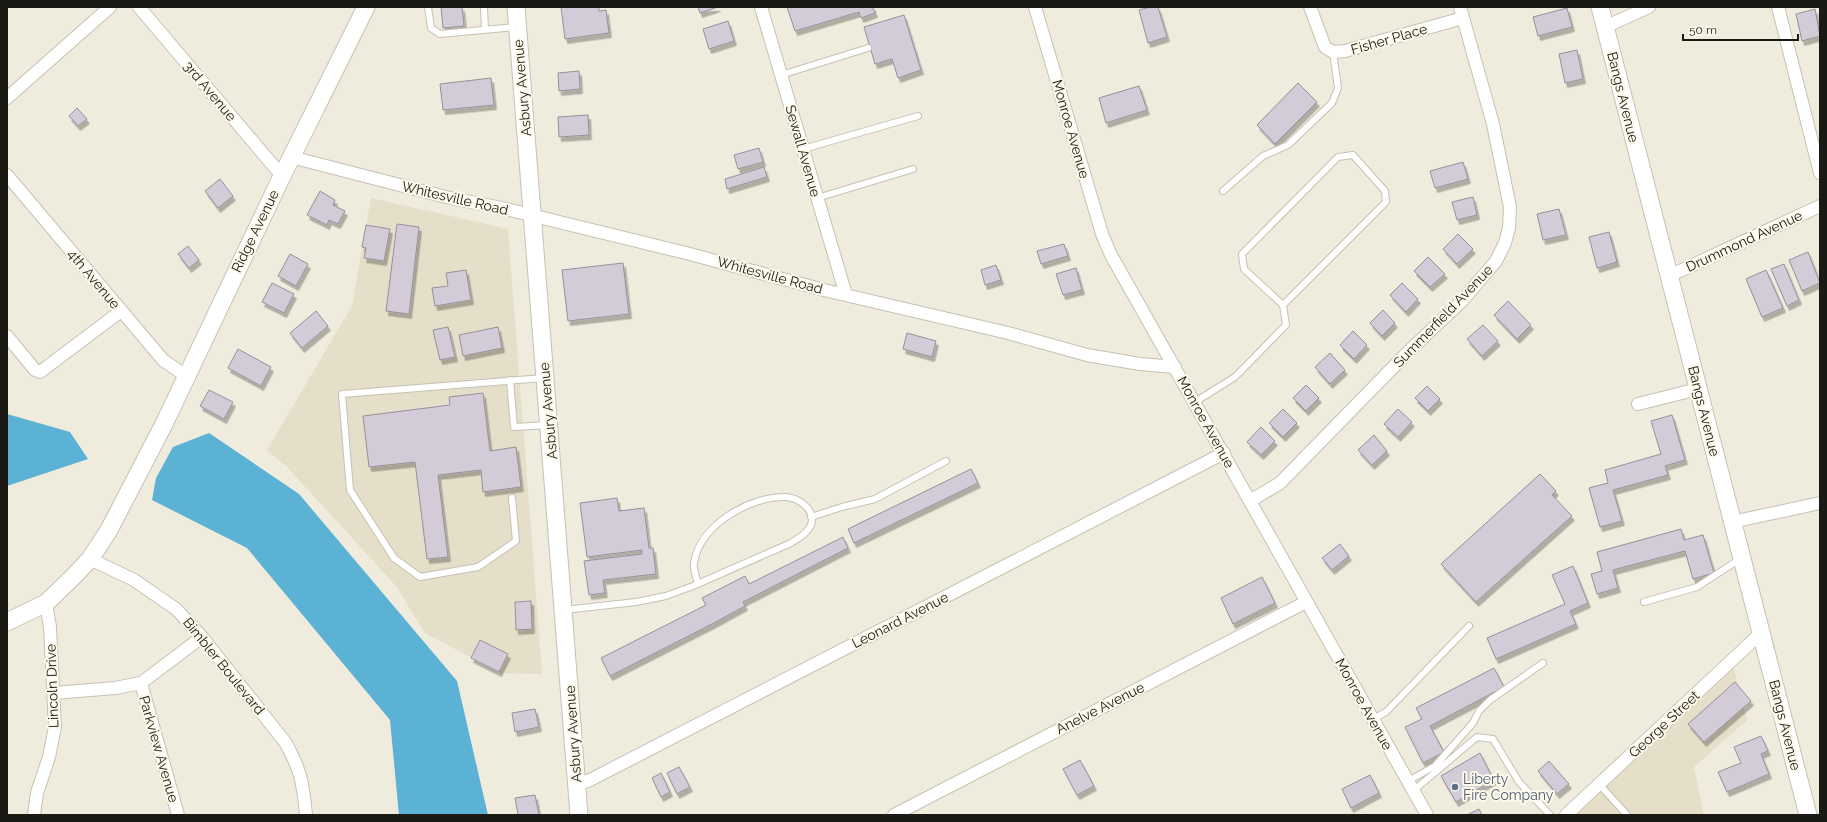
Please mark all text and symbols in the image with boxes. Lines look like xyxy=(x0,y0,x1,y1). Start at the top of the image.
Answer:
scale bar xyxy=(1683,16,1798,42)
street label: Fisher Place xyxy=(1349,20,1429,58)
text: 50 m xyxy=(1689,23,1717,37)
street label: Asbury Avenue xyxy=(510,39,534,137)
street label: Bangs Avenue xyxy=(1604,50,1642,144)
street label: 3rd Avenue xyxy=(180,58,240,124)
street label: Monroe Avenue xyxy=(1049,78,1093,180)
street label: Sewall Avenue xyxy=(782,103,824,199)
street label: Whitesville Road xyxy=(400,178,510,218)
street label: Ridge Avenue xyxy=(228,187,282,275)
street label: Drummond Avenue xyxy=(1683,207,1805,275)
street label: 4th Avenue xyxy=(64,246,124,312)
street label: Whitesville Road xyxy=(715,253,825,297)
street label: Summerfield Avenue xyxy=(1390,262,1496,370)
street label: Asbury Avenue xyxy=(536,362,560,460)
street label: Bangs Avenue xyxy=(1685,364,1723,458)
street label: Monroe Avenue xyxy=(1174,373,1238,471)
street label: Leonard Avenue xyxy=(849,589,951,651)
street label: Bimbler Boulevard xyxy=(180,614,268,718)
street label: Lincoln Drive xyxy=(43,644,61,728)
street label: Monroe Avenue xyxy=(1332,655,1396,753)
street label: Bangs Avenue xyxy=(1766,678,1804,772)
street label: Anelve Avenue xyxy=(1053,679,1147,737)
street label: Asbury Avenue xyxy=(562,685,584,783)
street label: George Street xyxy=(1625,687,1703,761)
street label: Parkview Avenue xyxy=(136,694,182,804)
place label: Liberty Fire Company xyxy=(1463,771,1554,803)
marker: Liberty Fire Company xyxy=(1450,782,1460,792)

